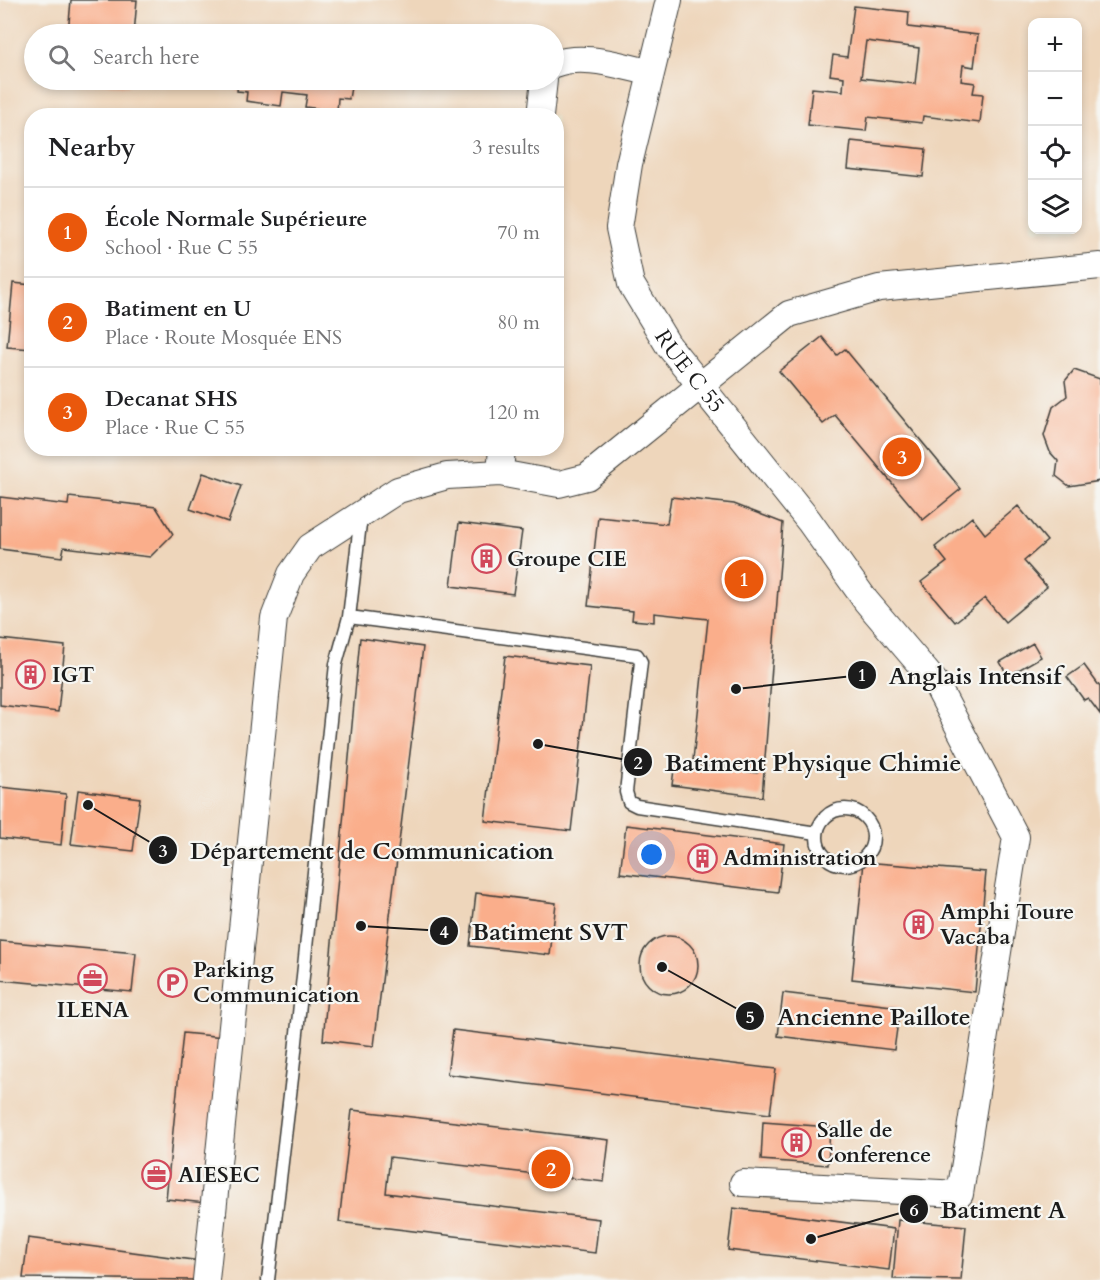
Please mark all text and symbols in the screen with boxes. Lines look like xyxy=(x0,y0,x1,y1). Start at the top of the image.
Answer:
map controls xyxy=(1028,18,1082,234)
button: + xyxy=(1028,18,1082,72)
search box xyxy=(24,24,564,90)
icon: search xyxy=(45,41,78,74)
text: Search here xyxy=(93,42,200,72)
button: − xyxy=(1028,72,1082,126)
button: locate xyxy=(1028,126,1082,180)
text: Nearby xyxy=(48,130,136,165)
text: 3 results xyxy=(472,134,540,161)
button: layers xyxy=(1028,180,1082,234)
text: École Normale Supérieure xyxy=(105,204,367,234)
text: 1 xyxy=(62,219,73,246)
text: 70 m xyxy=(497,219,540,246)
text: School · Rue C 55 xyxy=(105,234,258,261)
text: Batiment en U xyxy=(105,294,251,324)
text: 2 xyxy=(62,309,73,336)
text: 80 m xyxy=(497,309,540,336)
text: Place · Route Mosquée ENS xyxy=(105,324,342,351)
street label: RUE C 55 xyxy=(647,324,731,419)
text: Decanat SHS xyxy=(105,384,238,414)
text: 3 xyxy=(62,399,73,426)
text: 120 m xyxy=(487,399,540,426)
text: Place · Rue C 55 xyxy=(105,414,245,441)
pin: 3 xyxy=(882,434,922,480)
building icon: Groupe CIE xyxy=(470,543,502,575)
place label: Groupe CIE xyxy=(507,544,627,574)
pin: 1 xyxy=(724,556,764,602)
callout: Anglais Intensif xyxy=(847,654,1074,696)
building icon: IGT xyxy=(15,659,47,691)
place label: IGT xyxy=(52,660,95,690)
text: Anglais Intensif xyxy=(889,660,1065,693)
text: 1 xyxy=(857,663,867,688)
callout: Batiment Physique Chimie xyxy=(623,741,974,783)
text: Batiment Physique Chimie xyxy=(665,747,961,780)
text: 2 xyxy=(633,751,643,776)
callout: Département de Communication xyxy=(148,829,566,871)
text: Département de Communication xyxy=(190,835,555,868)
text: 3 xyxy=(158,839,168,864)
your location xyxy=(637,840,666,869)
building icon: Administration xyxy=(686,842,718,874)
place label: Administration xyxy=(723,843,877,873)
place label: Amphi Toure Vacaba xyxy=(940,897,1074,952)
building icon: Amphi Toure Vacaba xyxy=(903,909,935,941)
callout: Batiment SVT xyxy=(429,910,640,952)
text: Batiment SVT xyxy=(472,916,628,949)
text: 4 xyxy=(439,920,449,945)
place label: Parking Communication xyxy=(193,955,360,1010)
office icon: ILENA xyxy=(77,962,109,994)
parking icon: Parking Communication xyxy=(156,967,188,999)
place label: ILENA xyxy=(57,995,130,1025)
callout: Ancienne Paillote xyxy=(735,995,983,1037)
text: Ancienne Paillote xyxy=(777,1001,971,1034)
text: 5 xyxy=(745,1005,755,1030)
place label: Salle de Conference xyxy=(817,1115,931,1170)
building icon: Salle de Conference xyxy=(780,1127,812,1159)
pin: 2 xyxy=(532,1146,570,1192)
office icon: AIESEC xyxy=(141,1159,173,1191)
place label: AIESEC xyxy=(178,1160,260,1190)
callout: Batiment A xyxy=(899,1188,1078,1230)
text: Batiment A xyxy=(940,1194,1066,1227)
text: 6 xyxy=(909,1198,919,1223)

